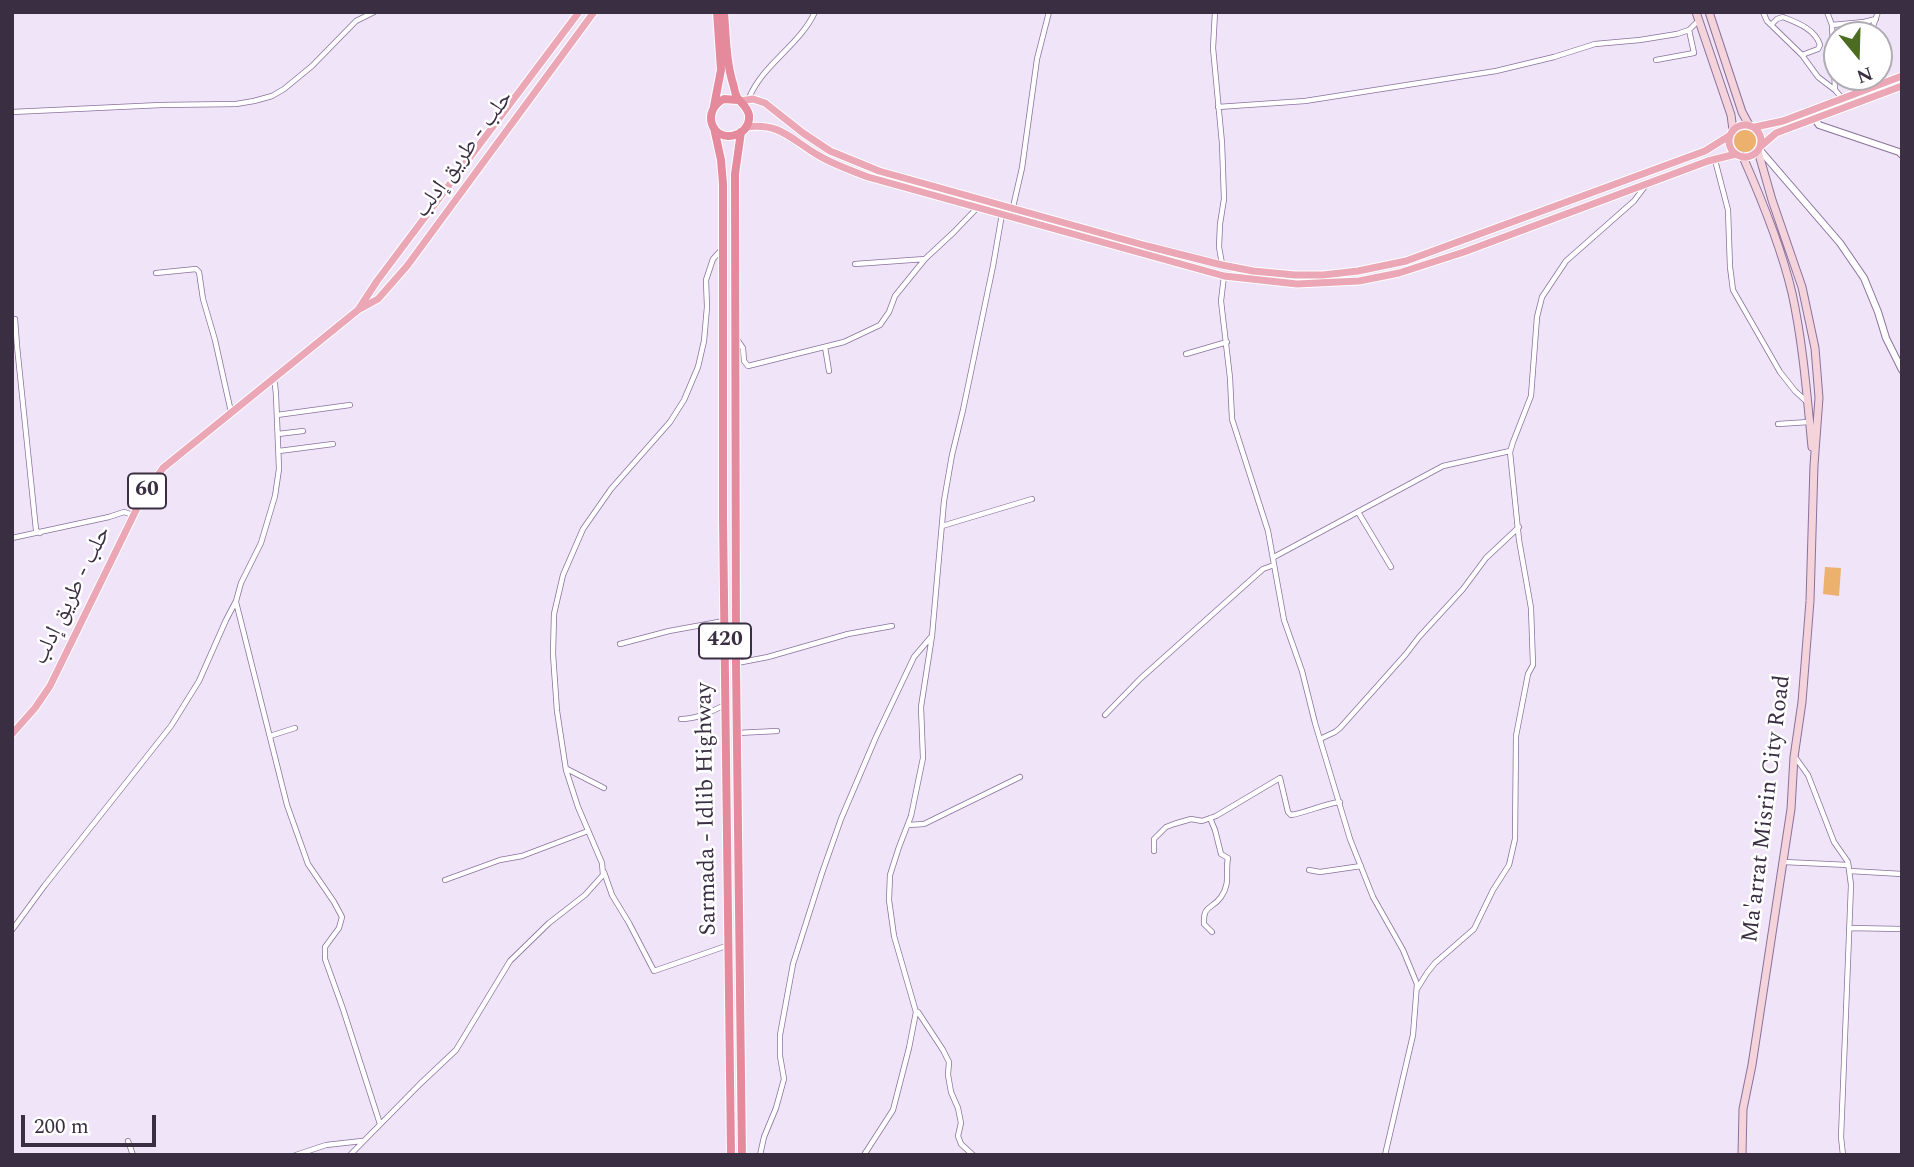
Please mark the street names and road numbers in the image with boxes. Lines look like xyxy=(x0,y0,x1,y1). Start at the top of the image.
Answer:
street label: حلب - طريق إدلب xyxy=(410,86,520,224)
road number: 60 xyxy=(128,474,166,508)
street label: حلب - طريق إدلب xyxy=(28,522,118,670)
road number: 420 xyxy=(699,624,751,658)
street label: Ma'arrat Misrin City Road xyxy=(1738,674,1798,944)
street label: Sarmada - Idlib Highway xyxy=(692,682,724,936)

